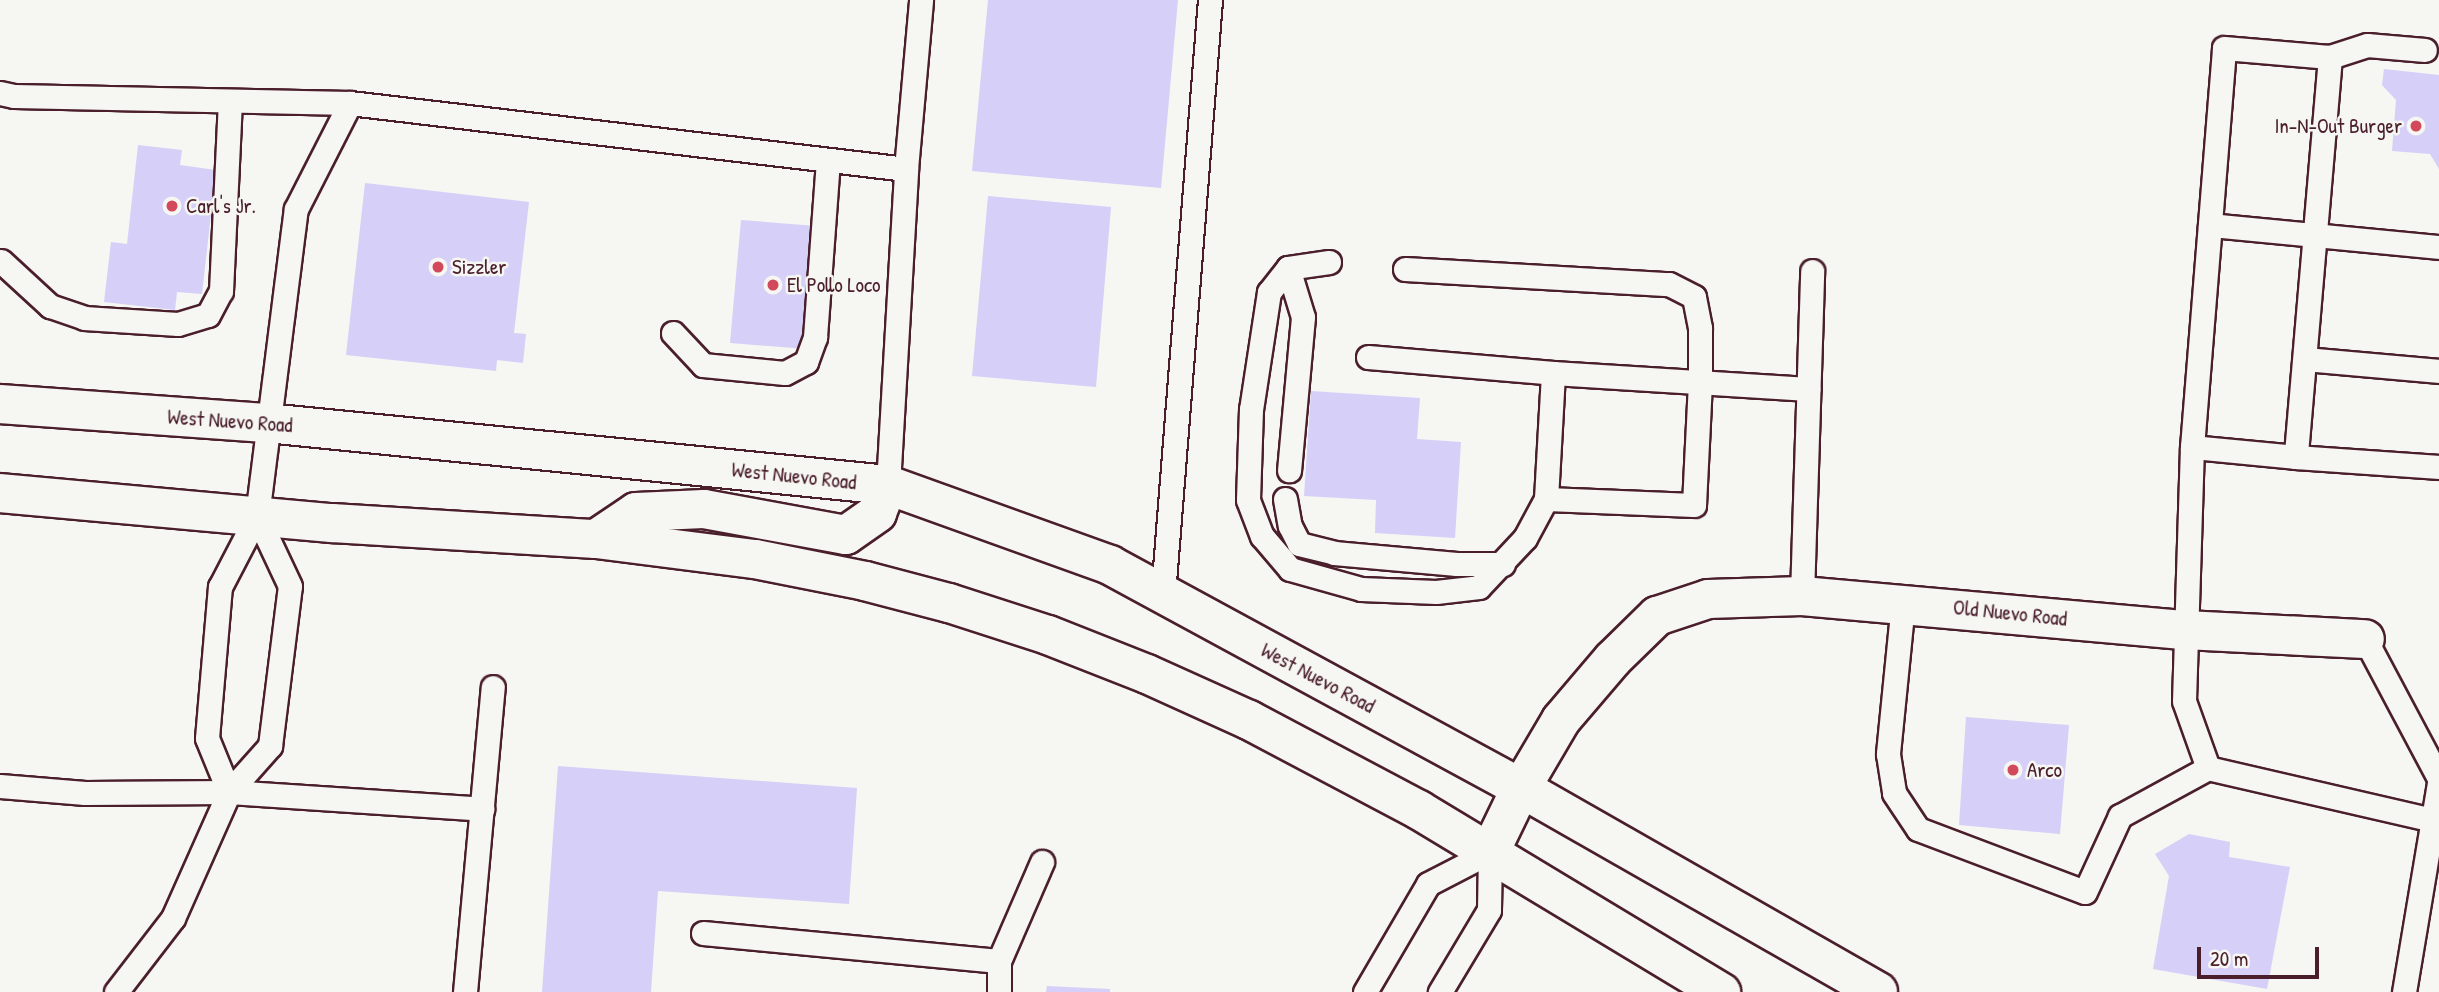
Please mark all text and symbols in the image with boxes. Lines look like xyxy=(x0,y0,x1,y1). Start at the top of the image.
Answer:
place label: In-N-Out Burger xyxy=(2274,113,2402,139)
marker: In-N-Out Burger xyxy=(2408,118,2424,134)
place label: Carl's Jr. xyxy=(186,193,256,219)
marker: Carl's Jr. xyxy=(164,198,180,214)
place label: Sizzler xyxy=(452,254,506,280)
marker: Sizzler xyxy=(430,259,446,275)
place label: El Pollo Loco xyxy=(787,272,880,298)
marker: El Pollo Loco xyxy=(765,277,781,293)
street label: West Nuevo Road xyxy=(167,404,293,438)
street label: West Nuevo Road xyxy=(730,457,858,495)
street label: Old Nuevo Road xyxy=(1952,594,2068,632)
street label: West Nuevo Road xyxy=(1257,637,1379,719)
place label: Arco xyxy=(2027,757,2062,783)
marker: Arco xyxy=(2005,762,2021,778)
scale bar xyxy=(2201,932,2324,976)
text: 20 m xyxy=(2210,944,2248,973)

